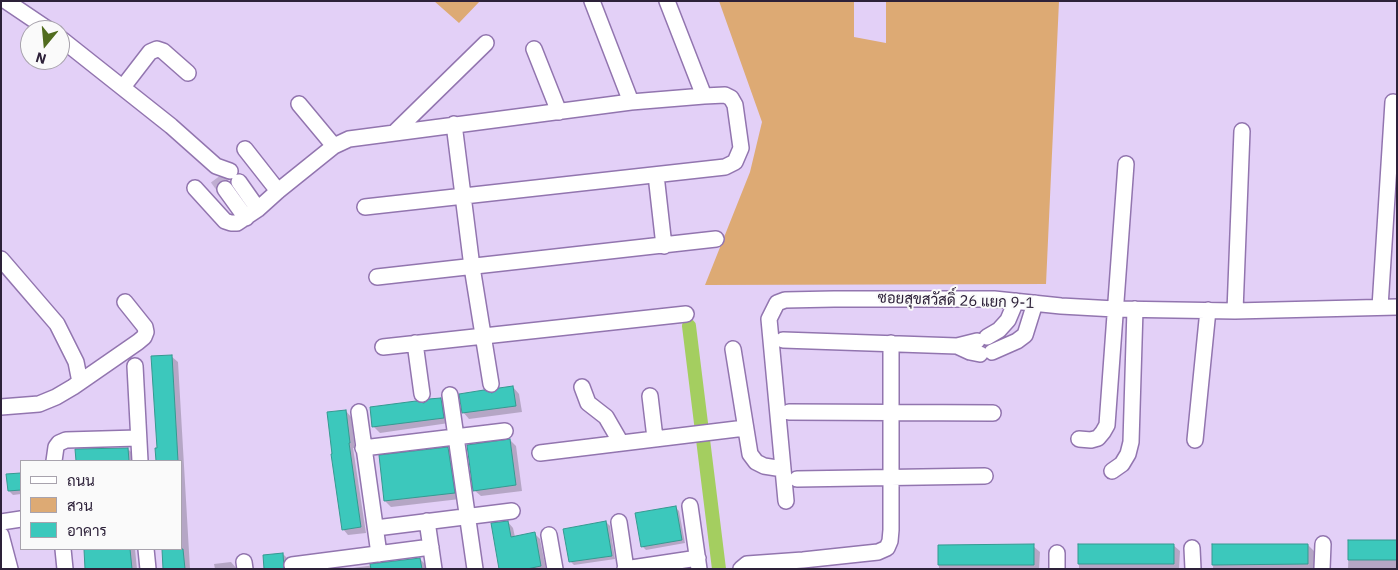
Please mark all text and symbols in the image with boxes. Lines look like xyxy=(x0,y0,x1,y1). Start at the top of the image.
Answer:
north arrow xyxy=(20,20,70,70)
text: N xyxy=(33,48,48,68)
street label: ซอยสุขสวัสดิ์ 26 แยก 9-1 xyxy=(877,289,1035,313)
legend xyxy=(20,460,182,550)
text: ถนน xyxy=(67,471,95,490)
text: สวน xyxy=(67,496,93,515)
text: อาคาร xyxy=(67,521,107,540)

